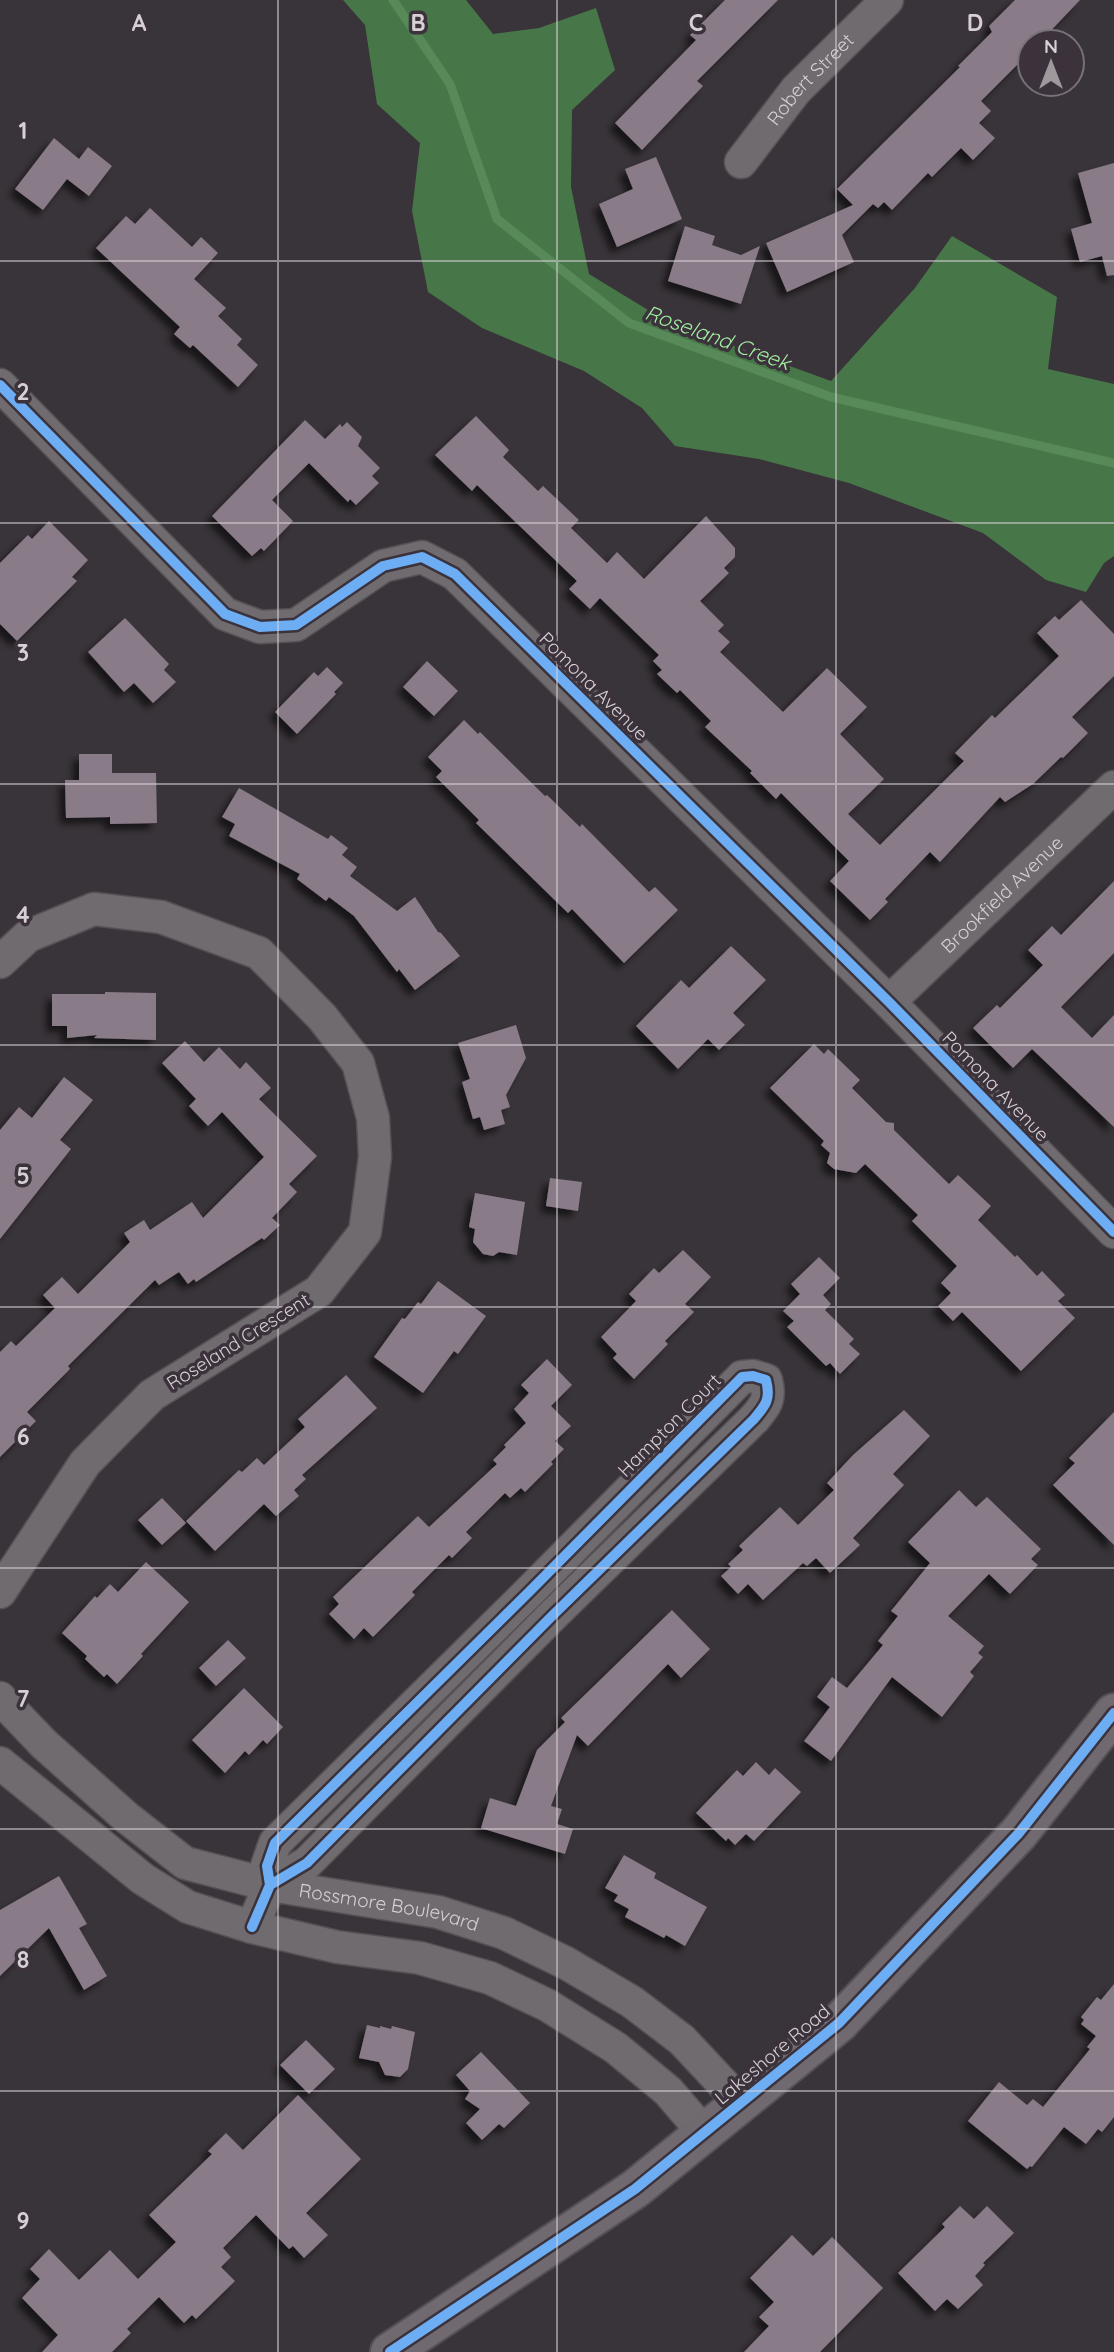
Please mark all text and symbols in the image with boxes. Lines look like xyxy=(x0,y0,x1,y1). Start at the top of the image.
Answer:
text: A xyxy=(132,8,147,37)
text: B xyxy=(410,8,426,37)
text: C xyxy=(689,8,703,37)
text: D xyxy=(967,8,983,37)
street label: Robert Street xyxy=(761,28,859,130)
north arrow xyxy=(1016,28,1086,98)
text: N xyxy=(1044,34,1058,58)
text: 1 xyxy=(19,116,27,145)
water label: Roseland Creek xyxy=(642,299,796,376)
text: 2 xyxy=(16,377,30,406)
street label: Pomona Avenue xyxy=(535,627,653,745)
text: 3 xyxy=(17,638,29,667)
street label: Brookfield Avenue xyxy=(936,830,1068,958)
text: 4 xyxy=(16,900,30,929)
street label: Pomona Avenue xyxy=(937,1026,1055,1146)
text: 5 xyxy=(16,1161,30,1190)
street label: Roseland Crescent xyxy=(162,1287,314,1395)
street label: Hampton Court xyxy=(612,1368,726,1482)
text: 6 xyxy=(17,1422,29,1451)
text: 7 xyxy=(17,1684,30,1713)
street label: Rossmore Boulevard xyxy=(297,1878,482,1936)
text: 8 xyxy=(17,1945,29,1974)
street label: Lakeshore Road xyxy=(709,1999,835,2109)
text: 9 xyxy=(16,2206,30,2235)

